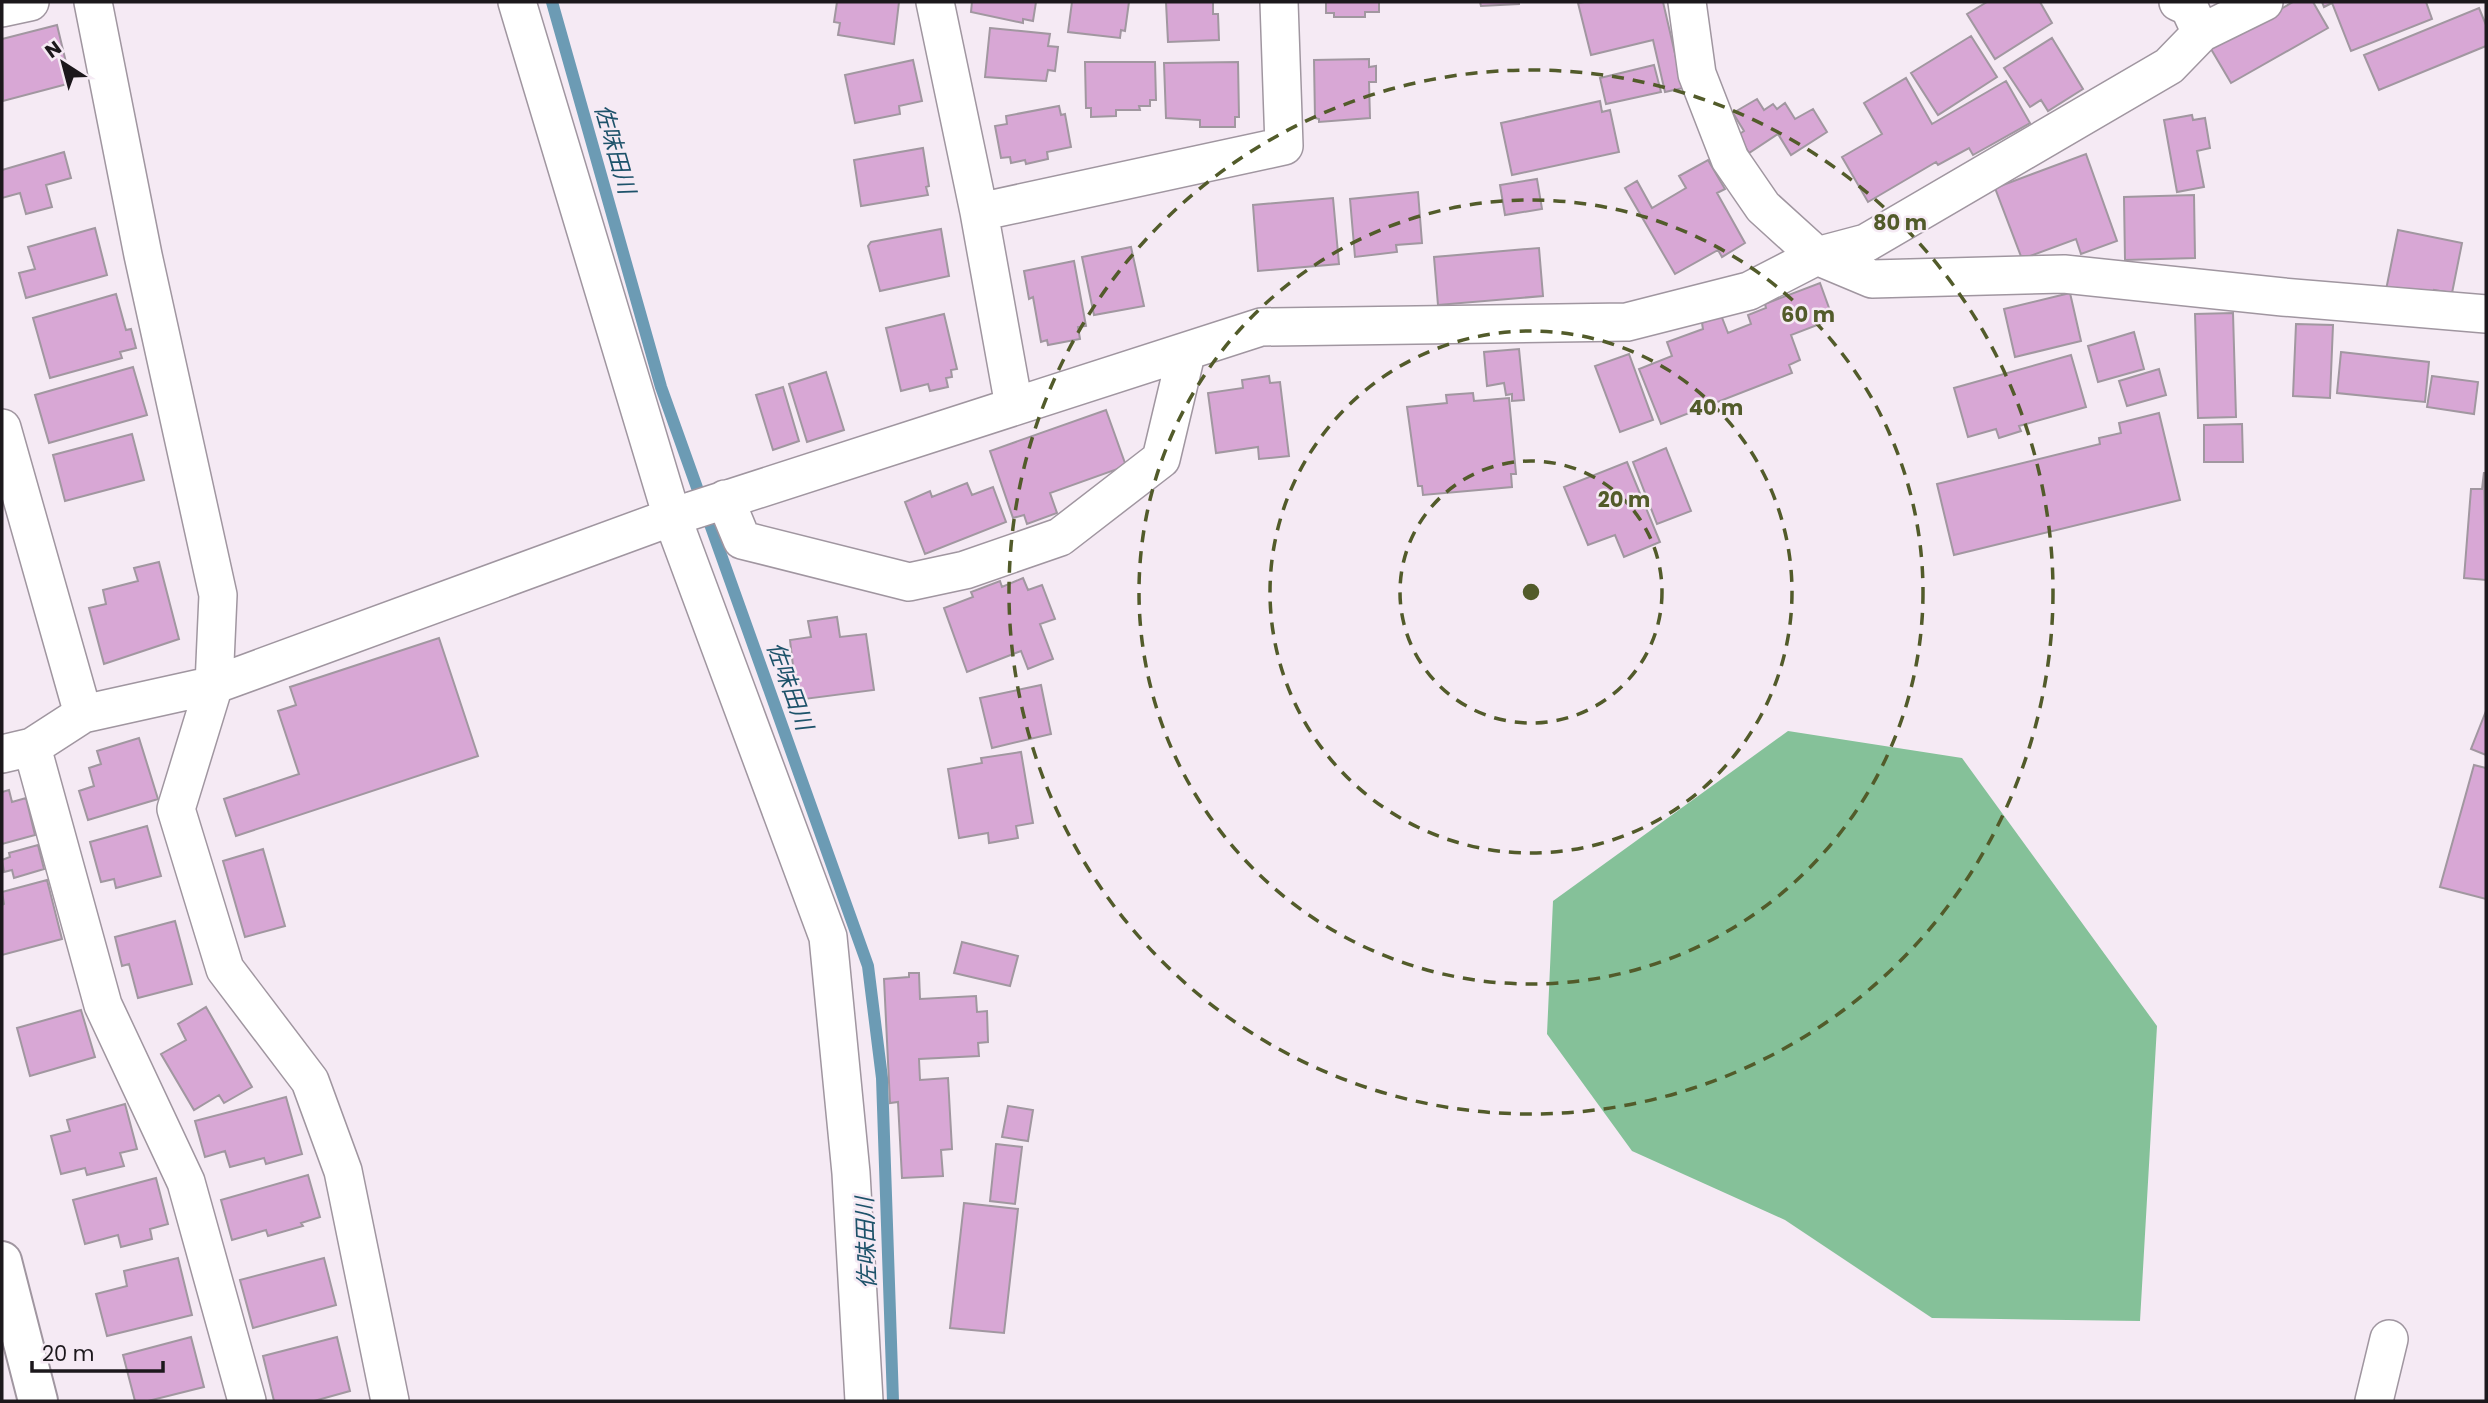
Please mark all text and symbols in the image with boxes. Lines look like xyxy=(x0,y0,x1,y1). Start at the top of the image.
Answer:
north arrow xyxy=(28,28,98,98)
text: N xyxy=(40,35,67,65)
water label: 佐味田川 xyxy=(587,100,644,201)
text: 80 m xyxy=(1873,208,1927,237)
text: 60 m xyxy=(1781,300,1835,329)
text: 40 m xyxy=(1689,393,1743,422)
text: 20 m xyxy=(1598,485,1650,514)
centre of rings xyxy=(1519,580,1543,604)
water label: 佐味田川 xyxy=(759,637,822,738)
water label: 佐味田川 xyxy=(848,1193,884,1290)
scale bar xyxy=(32,1330,163,1374)
text: 20 m xyxy=(42,1339,95,1368)

